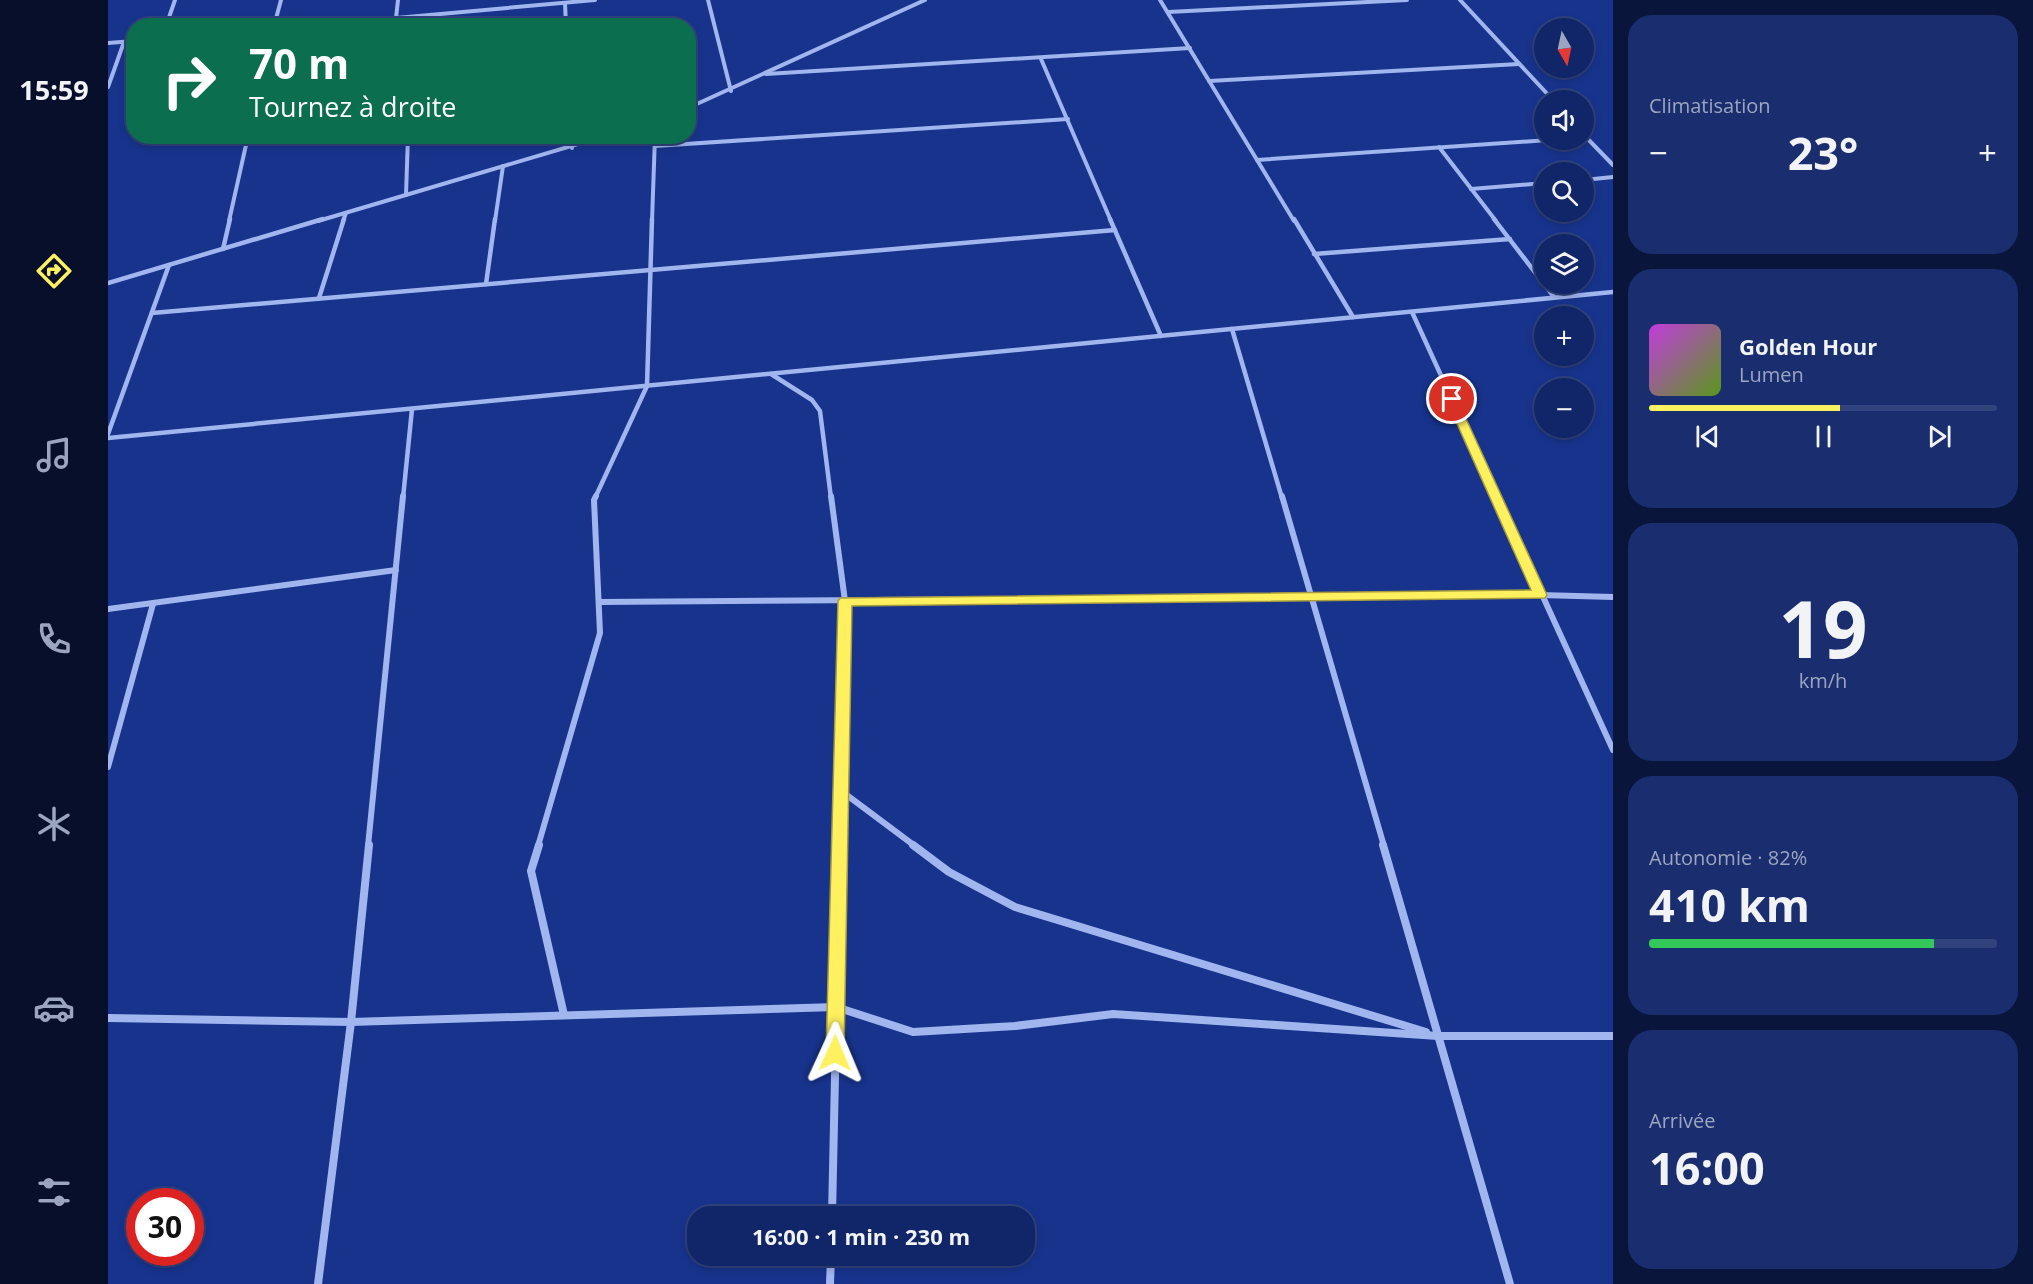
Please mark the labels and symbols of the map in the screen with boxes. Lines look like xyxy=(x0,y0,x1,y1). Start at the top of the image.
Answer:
north arrow xyxy=(1534,18,1594,78)
pin xyxy=(1426,373,1477,424)
position arrow xyxy=(803,1021,867,1085)
speed limit sign: 30 xyxy=(126,1188,204,1266)

